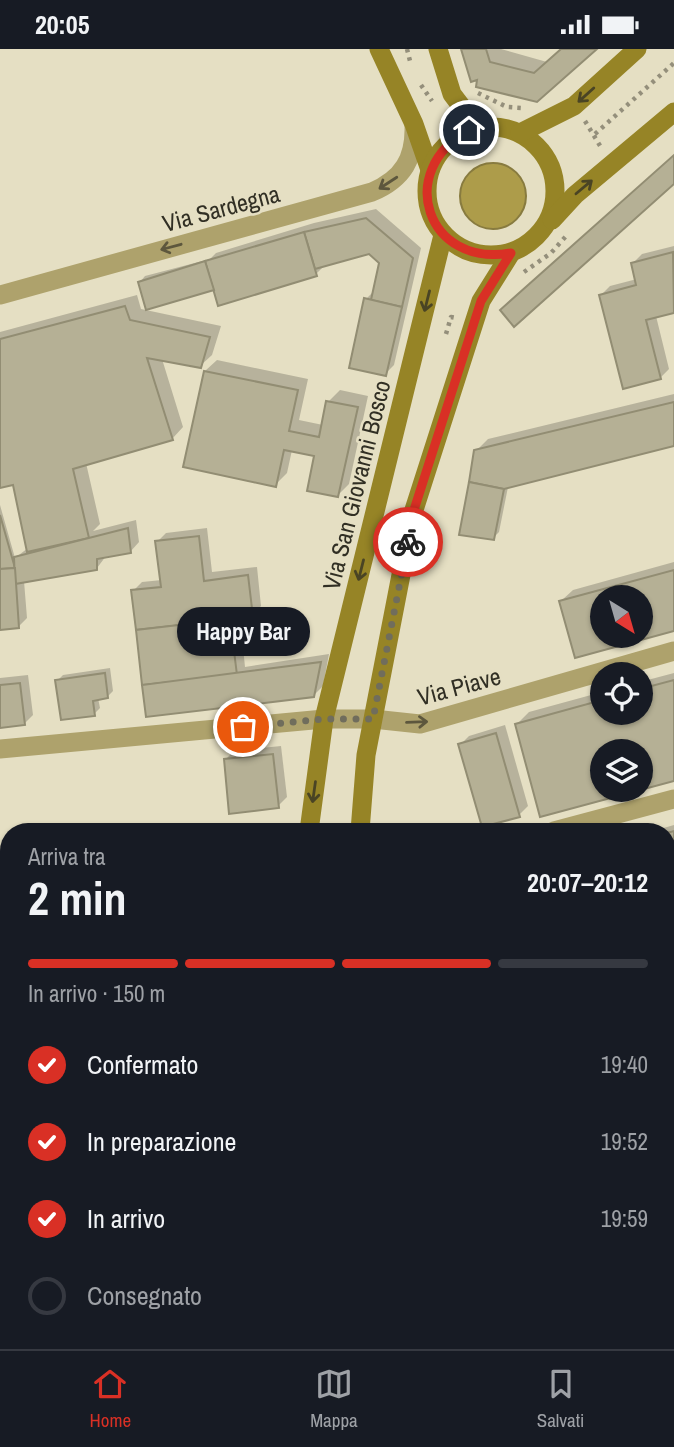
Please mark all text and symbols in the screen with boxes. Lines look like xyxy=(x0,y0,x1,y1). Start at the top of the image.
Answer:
text: 20:05 xyxy=(35,7,90,42)
one-way arrow xyxy=(577,87,595,103)
pin xyxy=(439,100,499,160)
icon: home xyxy=(450,111,488,149)
one-way arrow xyxy=(379,175,398,190)
street label: Via Sardegna xyxy=(159,177,283,239)
one-way arrow xyxy=(575,180,593,195)
one-way arrow xyxy=(160,241,183,254)
one-way arrow xyxy=(420,289,433,312)
street label: Via San Giovanni Bosco xyxy=(314,377,398,593)
courier xyxy=(373,507,443,577)
icon: bike xyxy=(389,523,427,561)
one-way arrow xyxy=(354,558,367,580)
north arrow xyxy=(590,585,653,647)
map controls xyxy=(590,585,653,802)
callout: Happy Bar xyxy=(176,608,310,657)
text: Happy Bar xyxy=(196,616,291,647)
street label: Via Piave xyxy=(414,660,504,712)
button: locate xyxy=(590,662,653,725)
pin xyxy=(213,697,273,757)
icon: bag xyxy=(224,708,262,746)
one-way arrow xyxy=(405,716,428,729)
button: layers xyxy=(590,739,653,802)
one-way arrow xyxy=(307,780,320,803)
text: Arriva tra xyxy=(28,841,106,872)
text: 20:07–20:12 xyxy=(527,865,648,900)
text: 2 min xyxy=(28,867,127,929)
text: In arrivo · 150 m xyxy=(28,978,165,1009)
icon: check xyxy=(28,1046,66,1084)
text: Confermato xyxy=(87,1047,198,1082)
text: 19:40 xyxy=(601,1049,648,1080)
icon: check xyxy=(28,1123,66,1161)
text: In preparazione xyxy=(87,1124,236,1159)
text: 19:52 xyxy=(601,1126,648,1157)
icon: check xyxy=(28,1200,66,1238)
text: In arrivo xyxy=(87,1201,165,1236)
text: 19:59 xyxy=(601,1203,648,1234)
text: Consegnato xyxy=(87,1278,202,1313)
tab: Home xyxy=(90,1365,131,1433)
tab: Mappa xyxy=(310,1365,358,1433)
tab: Salvati xyxy=(537,1365,584,1433)

